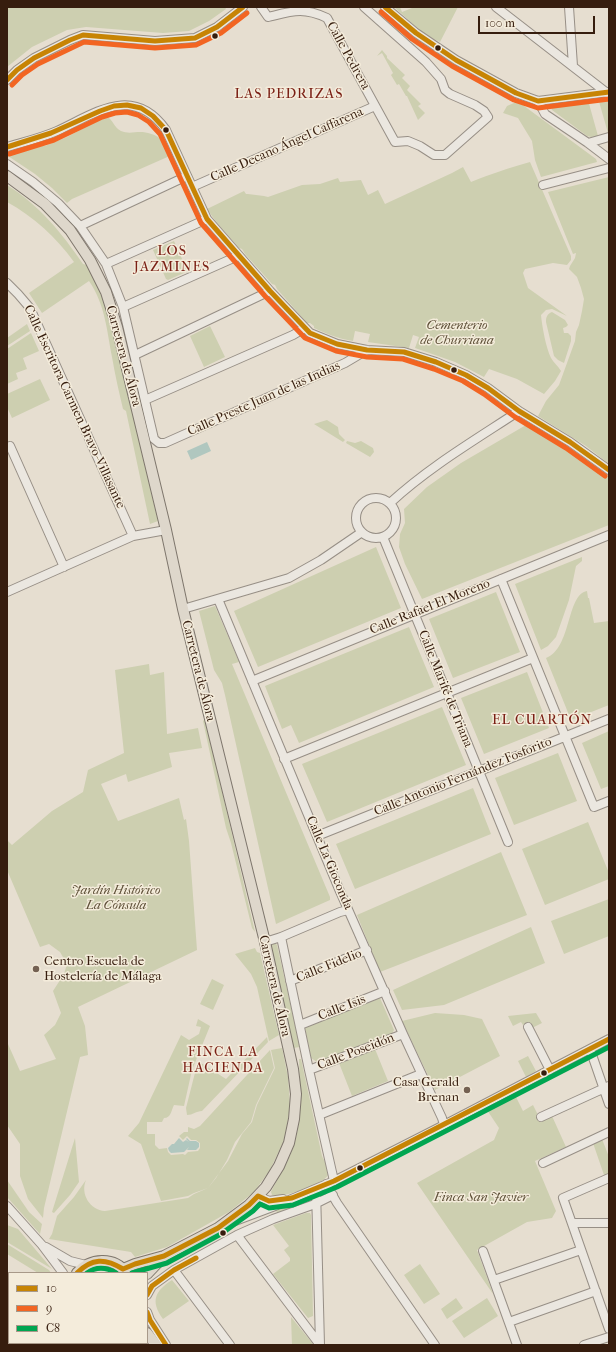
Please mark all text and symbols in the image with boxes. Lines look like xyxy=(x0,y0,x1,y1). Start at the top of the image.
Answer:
scale bar xyxy=(480,8,597,34)
text: 100 m xyxy=(485,16,515,30)
street label: Calle Pedrera xyxy=(323,19,373,93)
unlabelled marker xyxy=(210,31,220,41)
unlabelled marker xyxy=(433,43,443,53)
district label: LAS PEDRIZAS xyxy=(235,87,343,103)
street label: Calle Decano Ángel Caffarena xyxy=(208,104,366,186)
unlabelled marker xyxy=(161,125,171,135)
district label: LOS JAZMINES xyxy=(134,244,210,276)
street label: Calle Escritora Carmen Bravo-Villasante xyxy=(20,303,128,511)
street label: Carretera de Álora xyxy=(102,304,144,408)
park label: Cementerio de Churriana xyxy=(420,318,494,349)
street label: Calle Preste Juan de las Indias xyxy=(185,358,343,440)
unlabelled marker xyxy=(449,365,459,375)
street label: Calle Rafael El Moreno xyxy=(368,576,492,638)
street label: Carretera de Álora xyxy=(178,619,218,723)
street label: Calle Marifé de Triana xyxy=(414,628,476,750)
district label: EL CUARTÓN xyxy=(492,713,592,729)
street label: Calle Antonio Fernández Fosforito xyxy=(372,734,554,820)
street label: Calle La Gioconda xyxy=(302,814,356,912)
park label: Jardín Histórico La Cónsula xyxy=(72,883,160,914)
street label: Carretera de Álora xyxy=(255,934,293,1038)
street label: Calle Fidelio xyxy=(294,946,364,986)
place label: Centro Escuela de Hostelería de Málaga xyxy=(44,954,161,985)
marker: Centro Escuela de Hostelería de Málaga xyxy=(31,964,41,974)
street label: Calle Isis xyxy=(316,992,368,1024)
street label: Calle Poseidón xyxy=(315,1030,397,1074)
district label: FINCA LA HACIENDA xyxy=(182,1045,264,1078)
unlabelled marker xyxy=(539,1068,549,1078)
place label: Casa Gerald Brenan xyxy=(393,1075,459,1106)
marker: Casa Gerald Brenan xyxy=(462,1085,472,1095)
unlabelled marker xyxy=(355,1163,365,1173)
park label: Finca San Javier xyxy=(434,1190,528,1206)
unlabelled marker xyxy=(218,1228,228,1238)
legend xyxy=(8,1272,148,1344)
text: 10 xyxy=(46,1281,57,1295)
text: 9 xyxy=(46,1301,52,1315)
text: C8 xyxy=(46,1321,60,1335)

